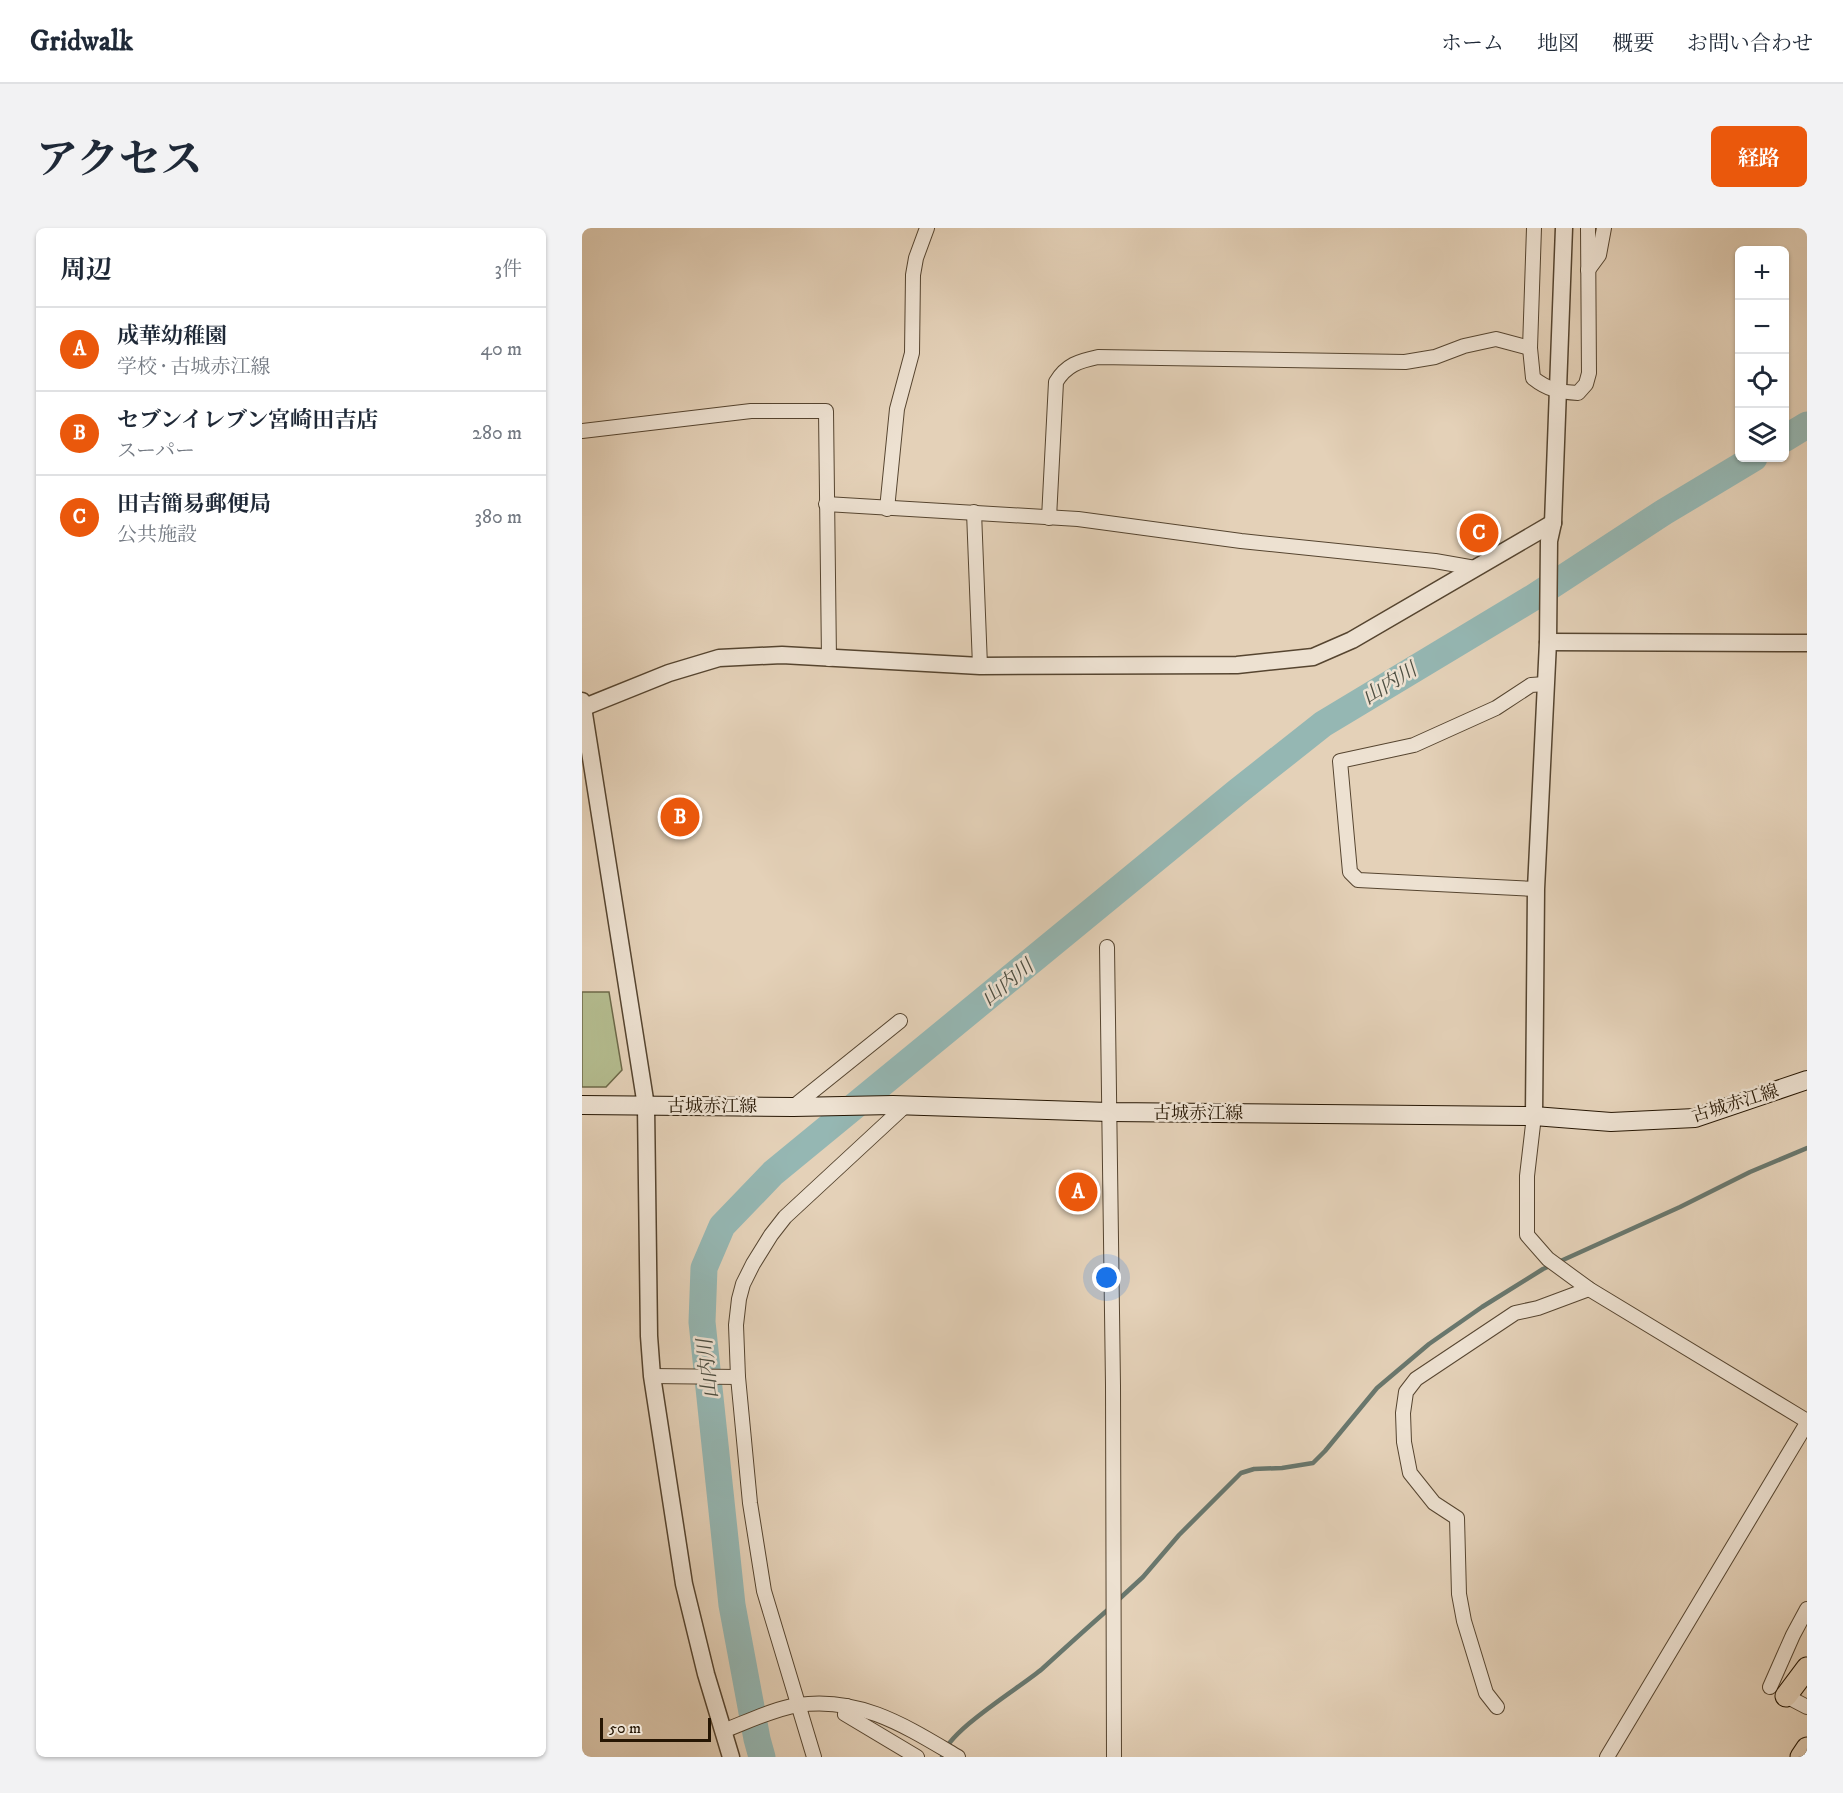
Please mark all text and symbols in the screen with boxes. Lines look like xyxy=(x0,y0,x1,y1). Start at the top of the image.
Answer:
text: Gridwalk xyxy=(30,24,133,59)
text: ホーム xyxy=(1441,31,1504,57)
text: 地図 xyxy=(1537,31,1579,57)
text: 概要 xyxy=(1612,31,1654,57)
text: お問い合わせ xyxy=(1687,31,1813,57)
button: 経路 xyxy=(1711,126,1807,187)
text: アクセス xyxy=(36,135,203,187)
map controls xyxy=(1735,246,1789,462)
button: + xyxy=(1735,246,1789,300)
text: 周辺 xyxy=(60,254,112,287)
text: 3件 xyxy=(495,257,522,282)
button: − xyxy=(1735,300,1789,354)
text: 成華幼稚園 xyxy=(117,323,227,350)
text: A xyxy=(73,337,86,362)
text: 40 m xyxy=(480,337,522,362)
button: locate xyxy=(1735,354,1789,408)
text: 学校 · 古城赤江線 xyxy=(117,355,270,380)
text: セブンイレブン宮崎田吉店 xyxy=(117,407,378,434)
button: layers xyxy=(1735,408,1789,462)
text: B xyxy=(73,421,86,446)
text: 280 m xyxy=(472,421,522,446)
text: スーパー xyxy=(117,439,195,464)
text: 田吉簡易郵便局 xyxy=(117,491,271,518)
text: C xyxy=(73,505,86,530)
text: 380 m xyxy=(474,505,522,530)
pin: C xyxy=(1460,510,1498,556)
text: 公共施設 xyxy=(117,523,197,548)
water label: 山内川 xyxy=(1358,657,1424,711)
pin: B xyxy=(660,794,700,840)
water label: 山内川 xyxy=(977,953,1041,1012)
street label: 古城赤江線 xyxy=(1689,1080,1782,1128)
street label: 古城赤江線 xyxy=(667,1096,757,1118)
street label: 古城赤江線 xyxy=(1153,1103,1243,1125)
pin: A xyxy=(1058,1170,1098,1214)
your location xyxy=(1092,1263,1121,1292)
water label: 山内川 xyxy=(693,1336,724,1400)
scale bar xyxy=(600,1715,711,1742)
text: 50 m xyxy=(609,1718,641,1738)

